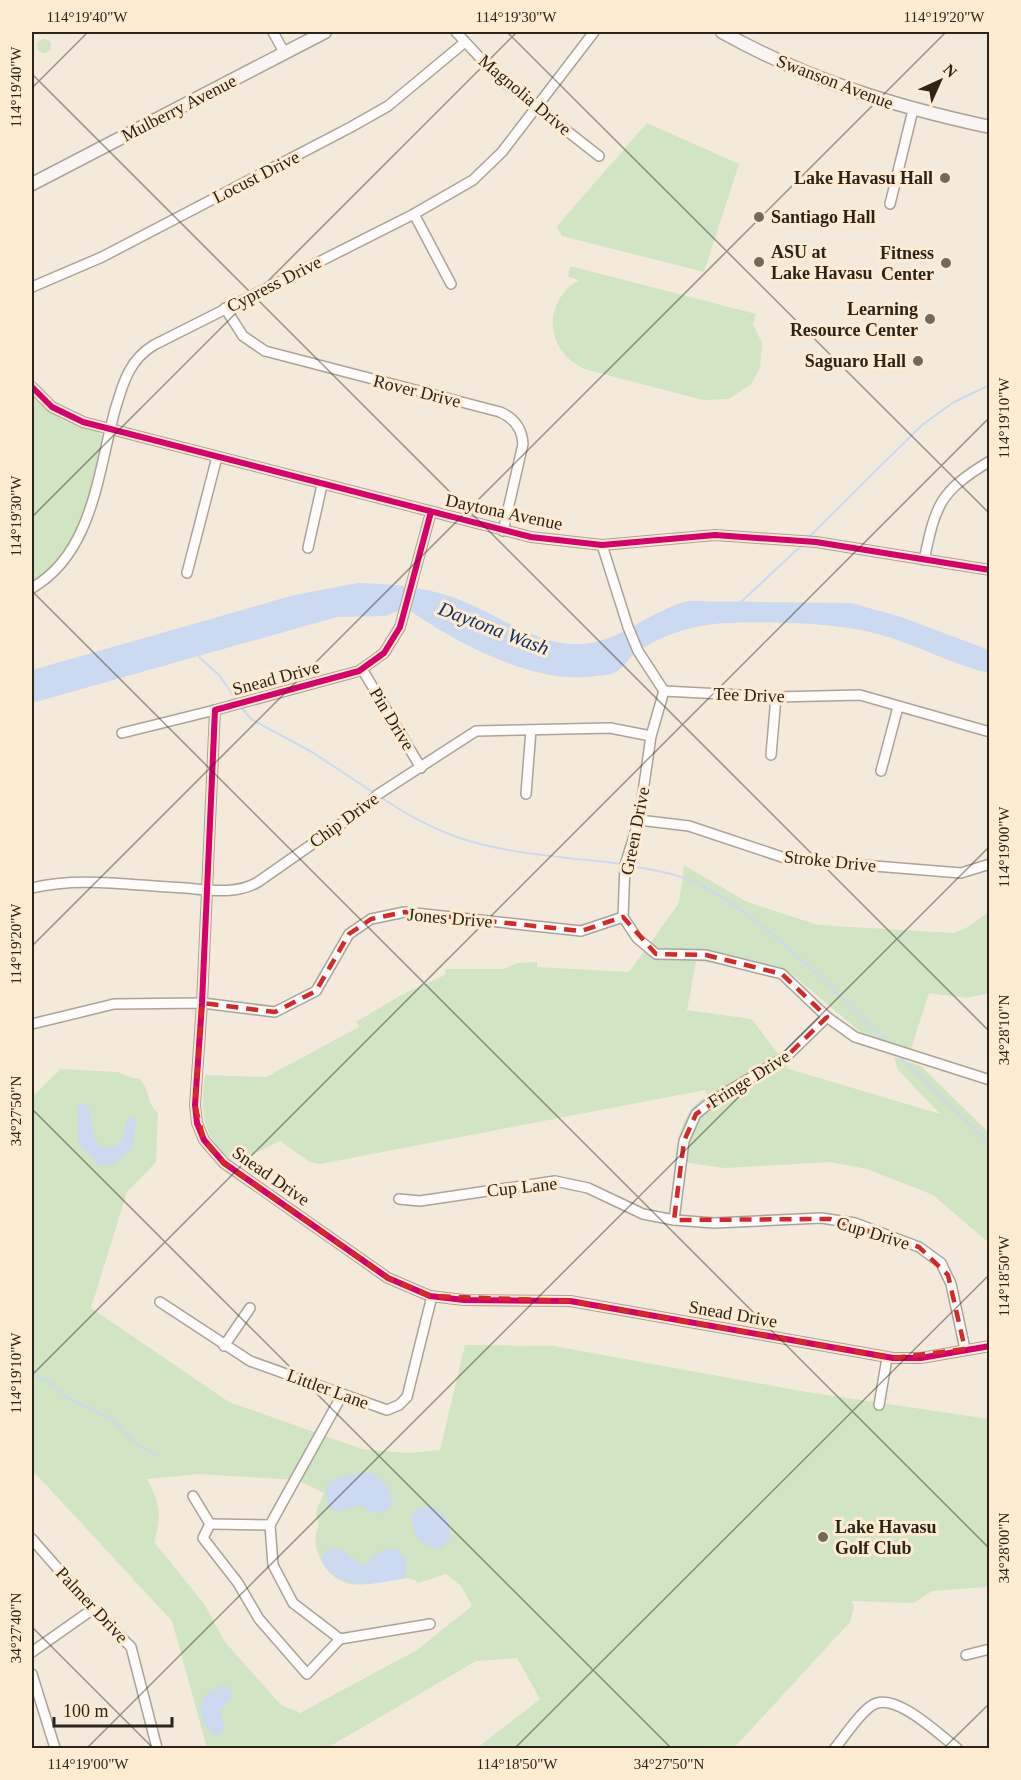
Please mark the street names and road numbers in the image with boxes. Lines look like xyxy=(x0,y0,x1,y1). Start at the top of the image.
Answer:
street label: Magnolia Drive xyxy=(475,51,575,139)
street label: Swanson Avenue xyxy=(774,51,896,113)
street label: Mulberry Avenue xyxy=(118,70,240,146)
street label: Locust Drive xyxy=(209,147,303,207)
street label: Cypress Drive xyxy=(223,252,325,316)
street label: Rover Drive xyxy=(371,370,463,412)
street label: Daytona Avenue xyxy=(444,490,564,534)
street label: Snead Drive xyxy=(230,657,322,699)
street label: Pin Drive xyxy=(366,684,418,754)
street label: Tee Drive xyxy=(713,684,785,706)
street label: Green Drive xyxy=(617,785,653,877)
street label: Chip Drive xyxy=(306,788,382,852)
street label: Stroke Drive xyxy=(783,846,877,876)
street label: Jones Drive xyxy=(407,904,493,932)
street label: Fringe Drive xyxy=(704,1046,794,1112)
street label: Snead Drive xyxy=(229,1142,313,1210)
street label: Cup Lane xyxy=(486,1173,558,1201)
street label: Cup Drive xyxy=(834,1212,912,1254)
street label: Snead Drive xyxy=(687,1296,779,1332)
street label: Littler Lane xyxy=(284,1365,372,1413)
street label: Palmer Drive xyxy=(52,1563,132,1647)

